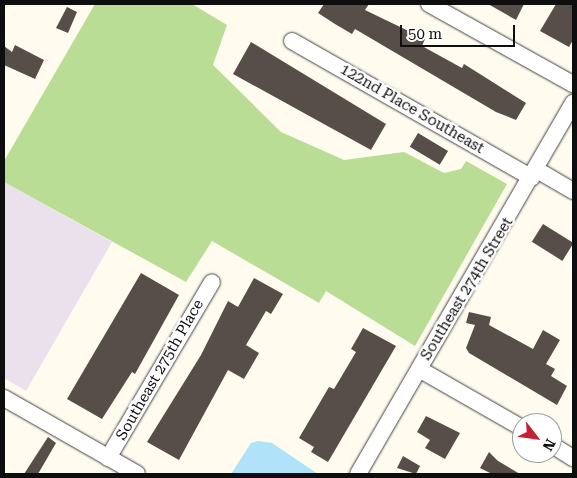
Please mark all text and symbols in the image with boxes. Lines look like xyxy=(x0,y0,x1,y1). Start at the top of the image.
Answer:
scale bar xyxy=(402,15,517,47)
text: 50 m xyxy=(408,25,442,43)
street label: 122nd Place Southeast xyxy=(337,60,487,158)
street label: Southeast 274th Street xyxy=(417,214,517,364)
street label: Southeast 275th Place xyxy=(112,297,208,443)
north arrow xyxy=(512,413,562,463)
text: N xyxy=(540,436,559,454)

